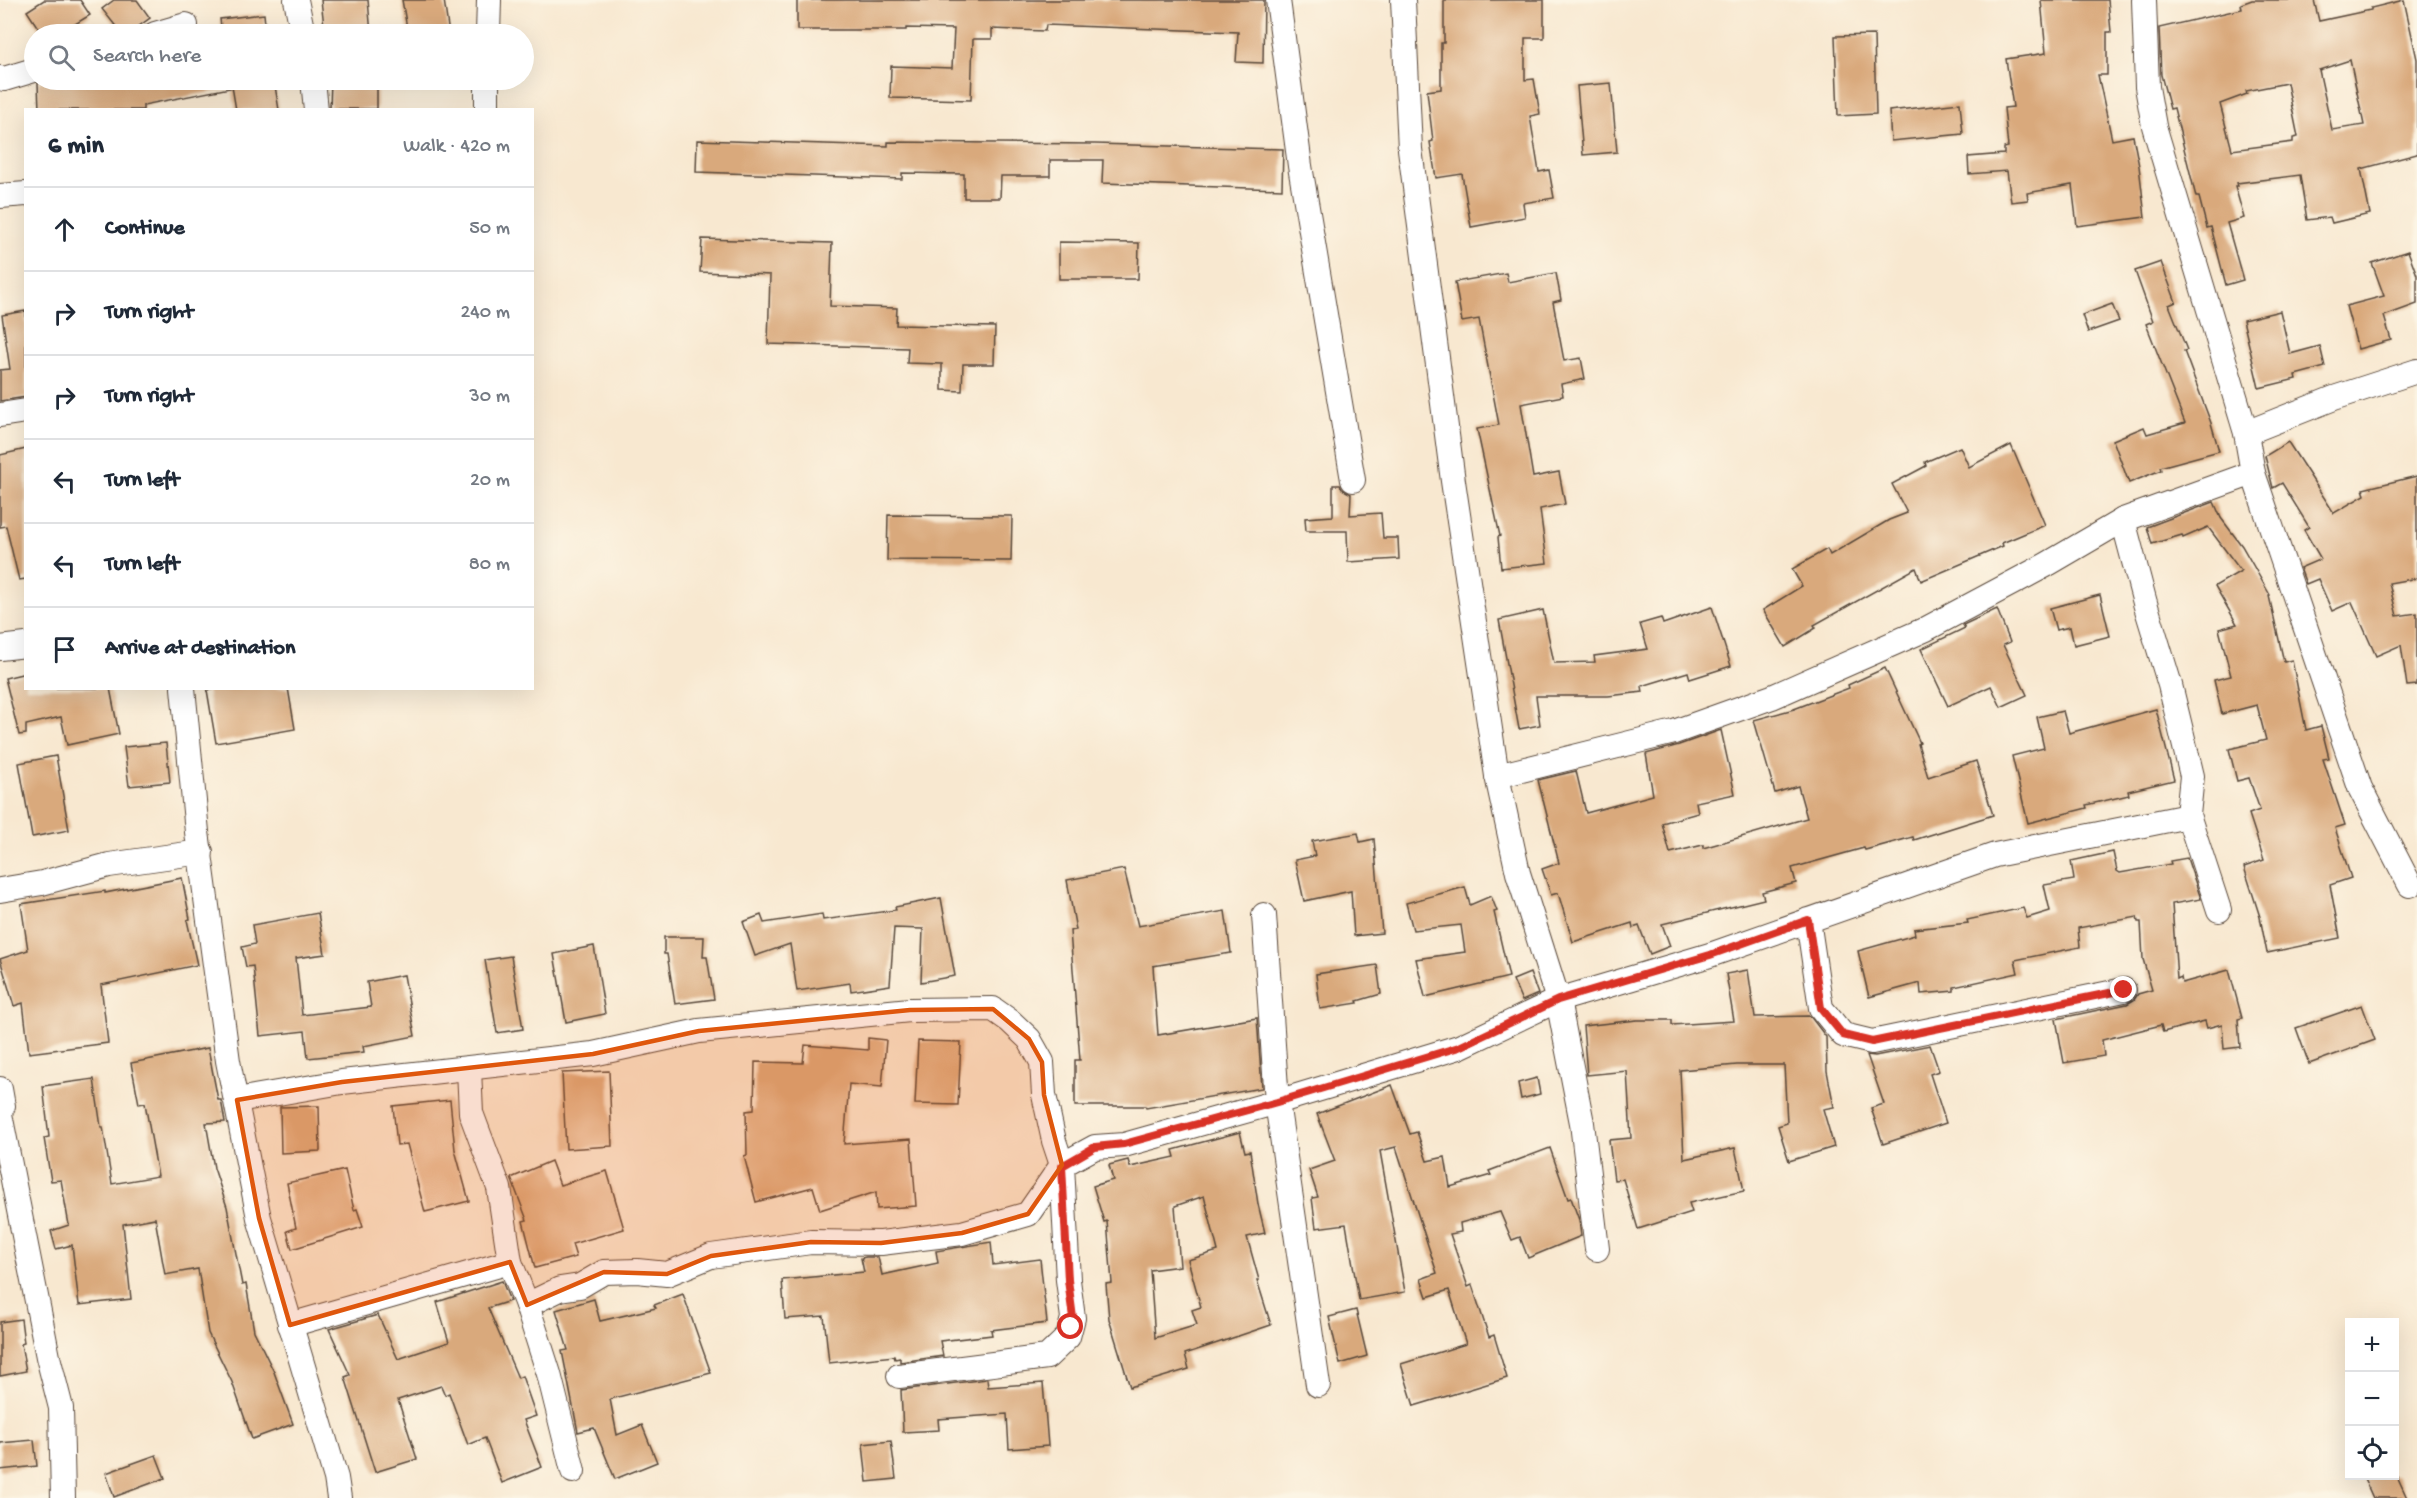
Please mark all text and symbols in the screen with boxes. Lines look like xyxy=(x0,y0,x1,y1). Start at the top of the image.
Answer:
search box xyxy=(24,24,534,90)
icon: search xyxy=(45,41,78,74)
text: Search here xyxy=(93,44,201,70)
text: 6 min xyxy=(48,132,104,163)
text: Walk · 420 m xyxy=(403,136,510,159)
icon: ahead xyxy=(48,213,81,246)
text: Continue xyxy=(105,216,185,242)
text: 50 m xyxy=(469,218,510,241)
icon: right xyxy=(48,297,81,330)
text: Turn right xyxy=(105,300,193,326)
text: 240 m xyxy=(460,302,510,325)
icon: right xyxy=(48,381,81,414)
text: Turn right xyxy=(105,384,193,410)
text: 30 m xyxy=(469,386,510,409)
icon: left xyxy=(48,465,81,498)
text: Turn left xyxy=(105,468,179,494)
text: 20 m xyxy=(470,470,510,493)
icon: left xyxy=(48,549,81,582)
text: Turn left xyxy=(105,552,179,578)
text: 80 m xyxy=(469,554,510,577)
icon: arrive xyxy=(48,633,81,666)
text: Arrive at destination xyxy=(105,636,295,662)
route end xyxy=(2110,976,2136,1002)
route start xyxy=(1057,1313,1083,1339)
map controls xyxy=(2345,1318,2399,1480)
button: + xyxy=(2345,1318,2399,1372)
button: − xyxy=(2345,1372,2399,1426)
button: locate xyxy=(2345,1426,2399,1480)

